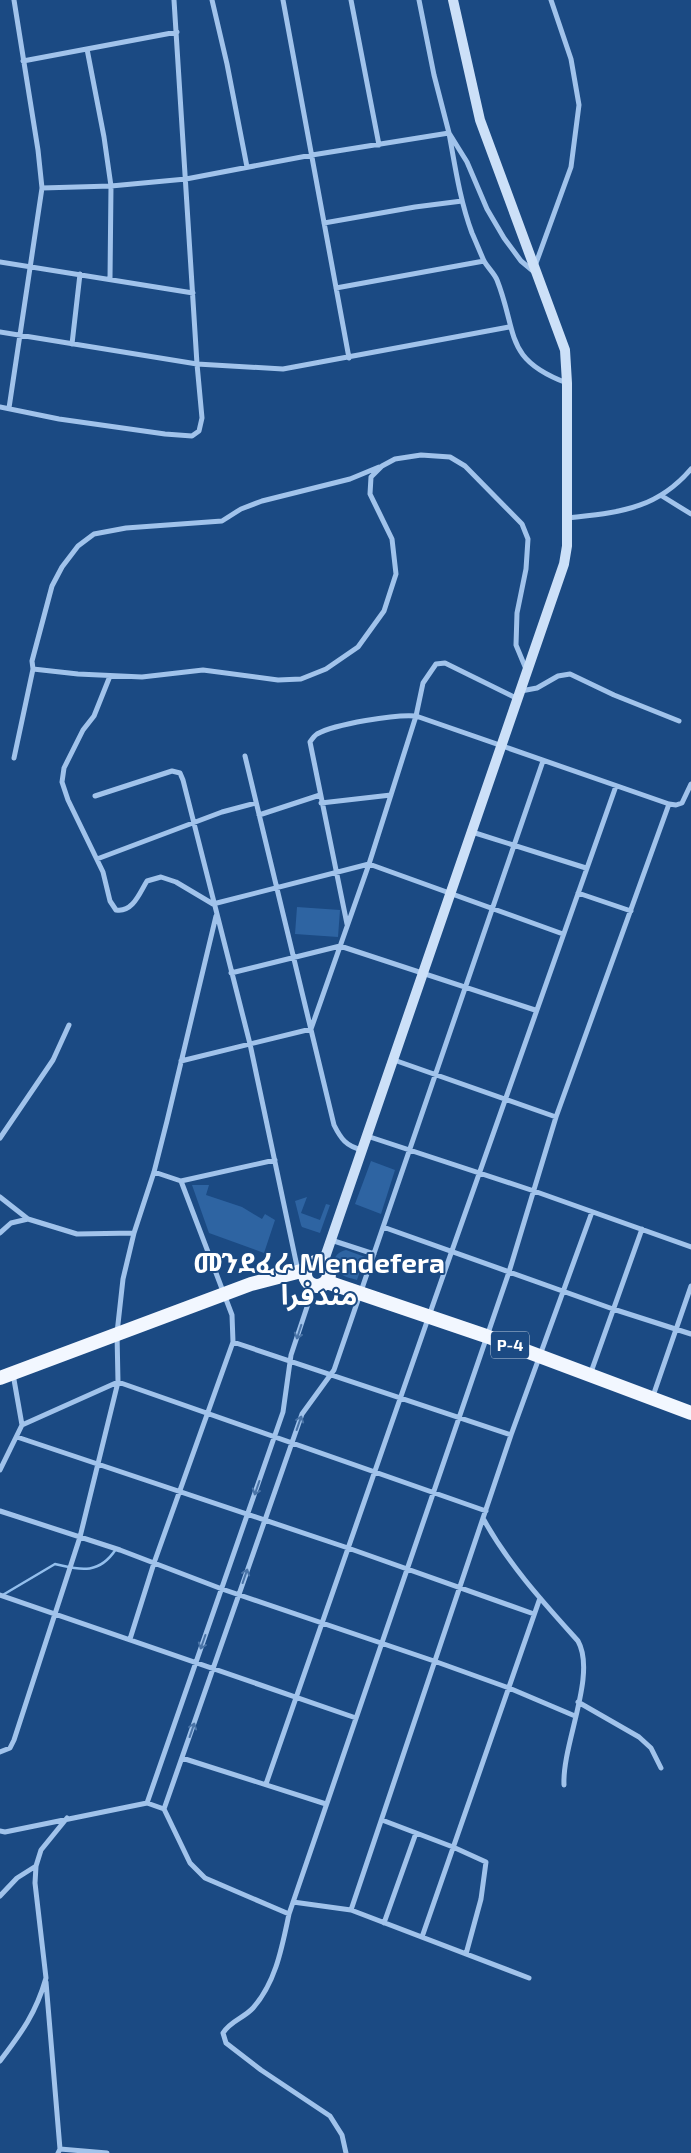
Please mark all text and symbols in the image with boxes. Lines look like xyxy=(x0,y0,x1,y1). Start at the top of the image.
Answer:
district label: መንደፈራ Mendefera مندفرا xyxy=(193,1245,445,1312)
one-way arrow xyxy=(294,1324,303,1339)
road number: P-4 xyxy=(491,1332,529,1358)
one-way arrow xyxy=(295,1415,304,1431)
one-way arrow xyxy=(252,1480,261,1496)
one-way arrow xyxy=(241,1569,250,1584)
one-way arrow xyxy=(198,1633,207,1649)
one-way arrow xyxy=(188,1722,197,1738)

